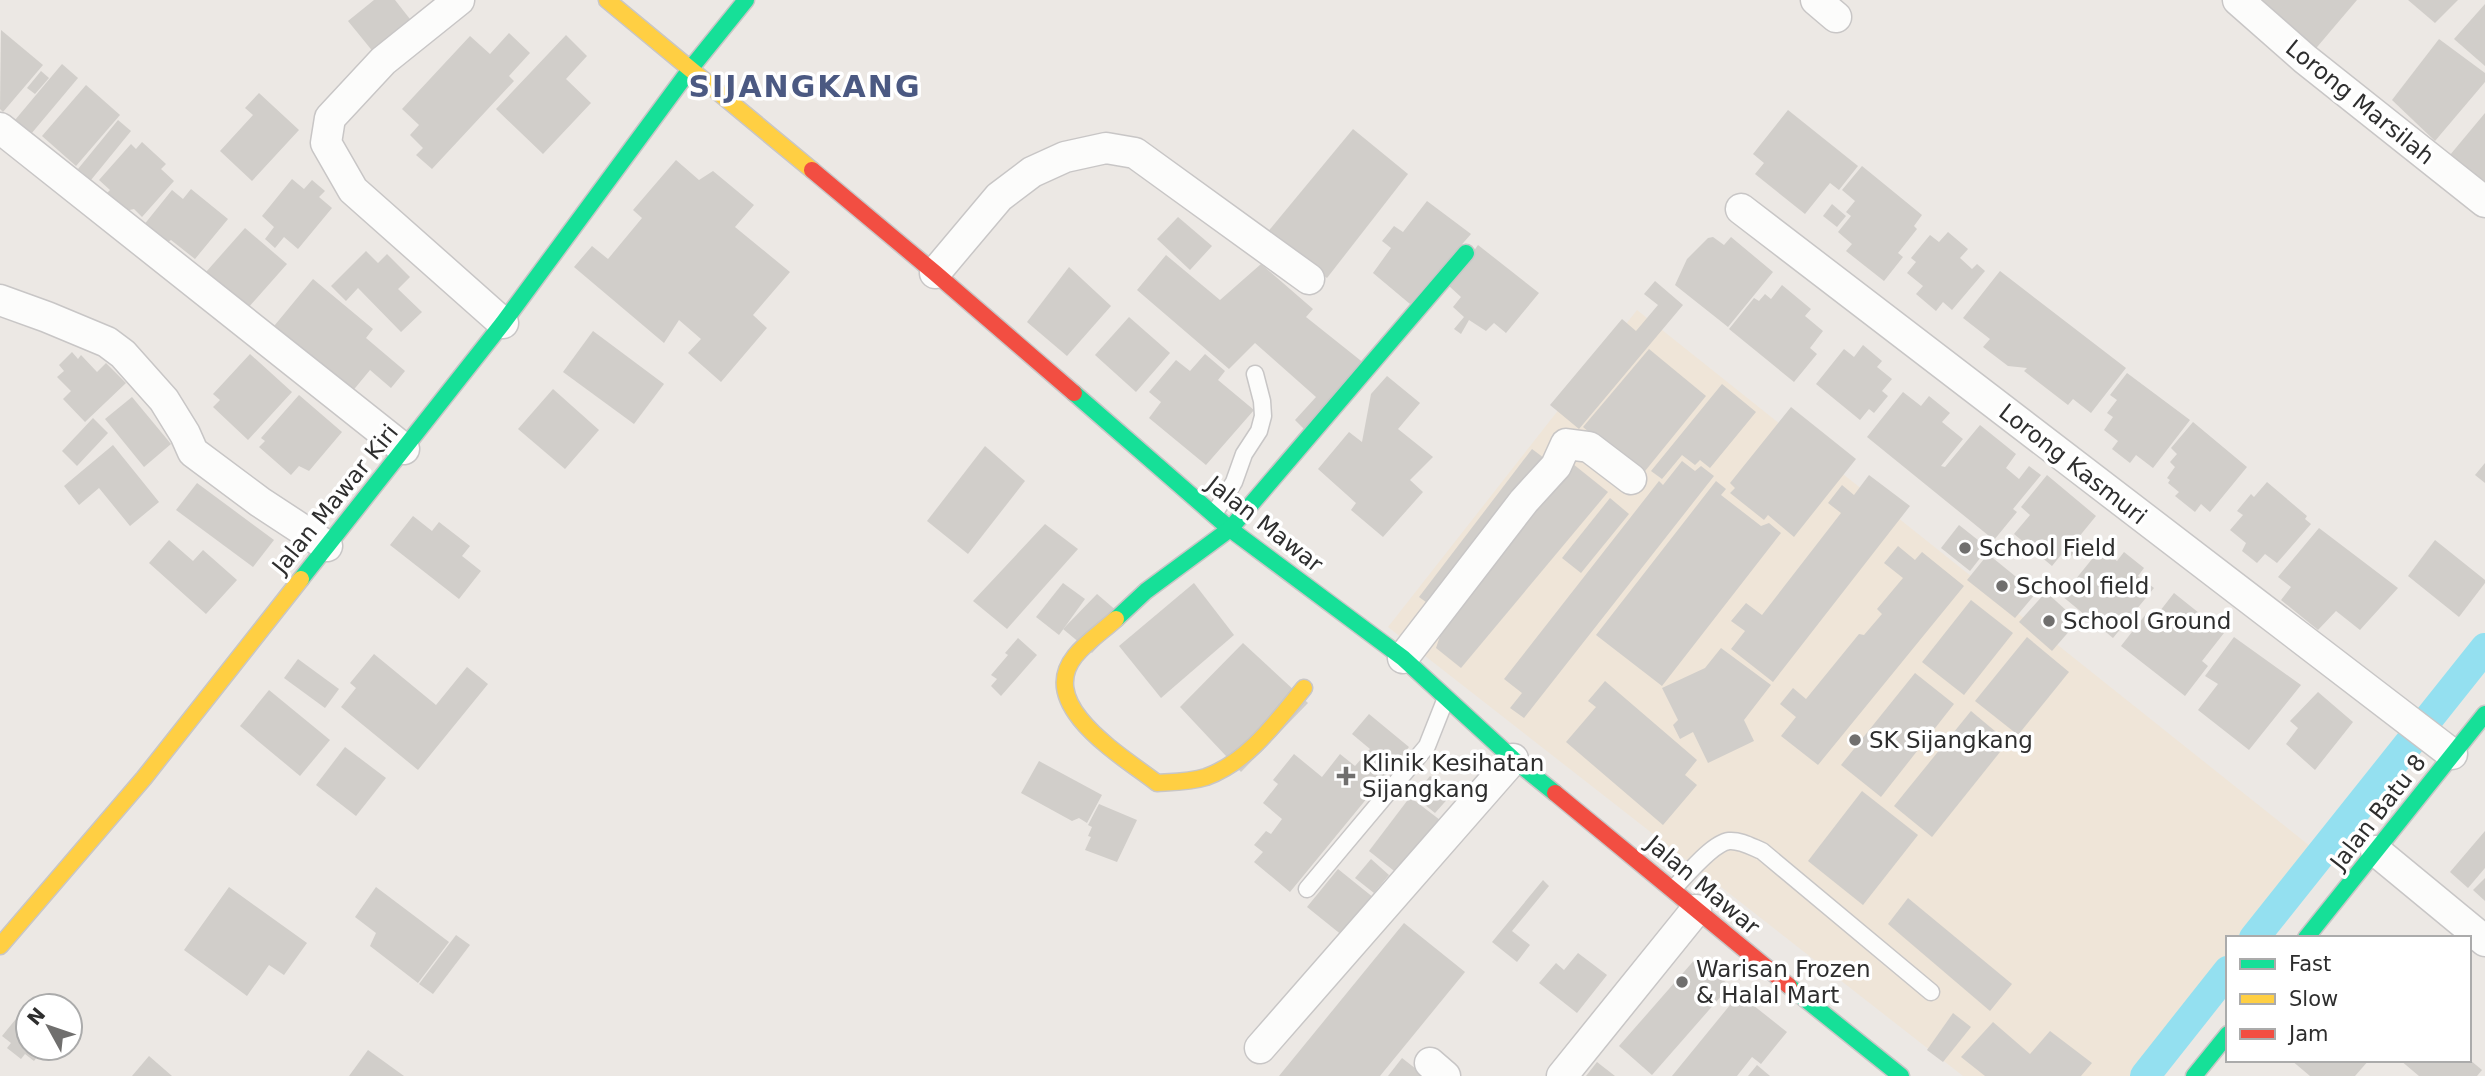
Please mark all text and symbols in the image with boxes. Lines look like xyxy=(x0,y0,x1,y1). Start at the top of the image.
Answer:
street label: Lorong Marsilah xyxy=(2281,34,2439,170)
district label: SIJANGKANG xyxy=(688,69,922,104)
street label: Lorong Kasmuri xyxy=(1994,398,2152,530)
street label: Jalan Mawar Kiri xyxy=(266,419,403,580)
street label: Jalan Mawar xyxy=(1200,470,1328,578)
place label: School Field xyxy=(1979,535,2116,561)
marker: School Field xyxy=(1957,540,1973,556)
place label: School field xyxy=(2016,573,2149,599)
marker: School field xyxy=(1994,578,2010,594)
place label: School Ground xyxy=(2063,608,2231,634)
marker: School Ground xyxy=(2041,613,2057,629)
place label: SK Sijangkang xyxy=(1869,727,2033,753)
marker: SK Sijangkang xyxy=(1847,732,1863,748)
street label: Jalan Batu 8 xyxy=(2324,749,2431,876)
place label: Klinik Kesihatan Sijangkang xyxy=(1362,750,1544,802)
marker: Klinik Kesihatan Sijangkang xyxy=(1336,766,1356,786)
street label: Jalan Mawar xyxy=(1640,829,1765,940)
legend xyxy=(2226,936,2471,1062)
text: Fast xyxy=(2289,952,2331,976)
place label: Warisan Frozen & Halal Mart xyxy=(1696,956,1871,1008)
marker: Warisan Frozen & Halal Mart xyxy=(1674,974,1690,990)
text: Slow xyxy=(2289,987,2338,1011)
north arrow xyxy=(14,992,84,1062)
text: N xyxy=(22,1003,50,1029)
text: Jam xyxy=(2287,1022,2329,1046)

